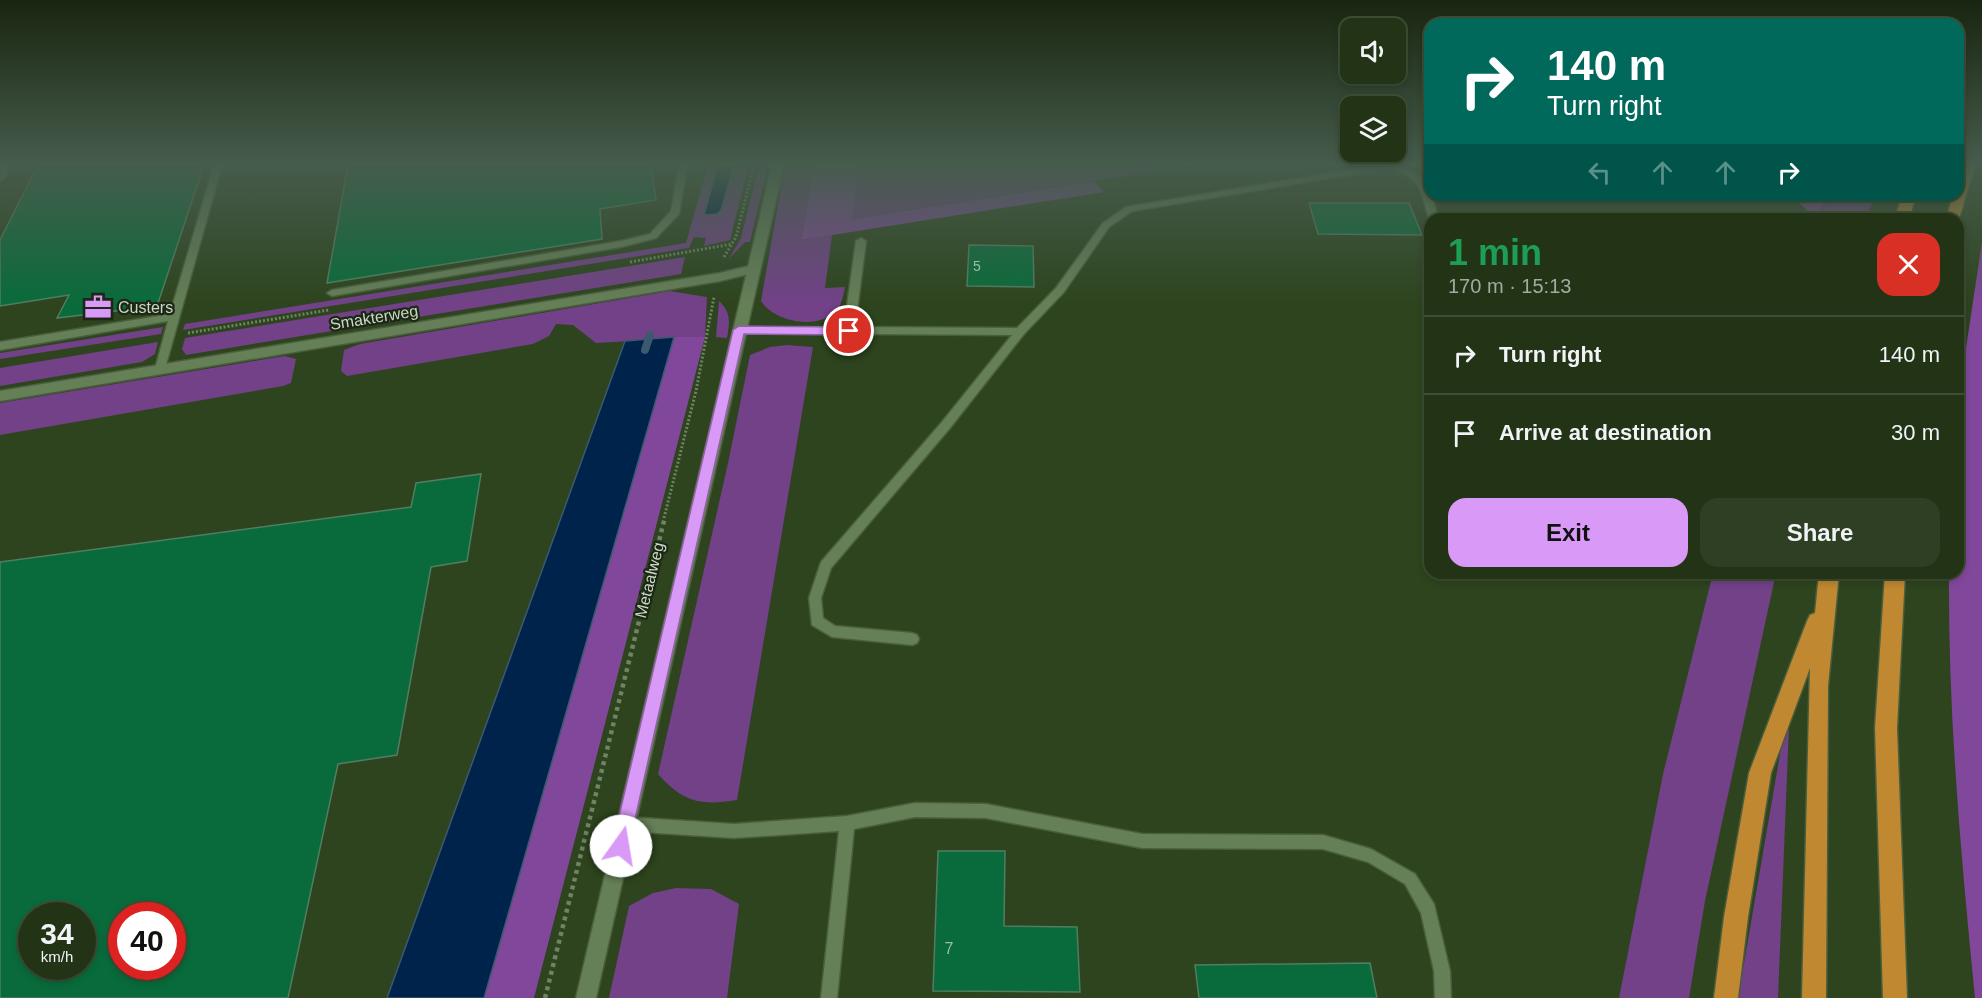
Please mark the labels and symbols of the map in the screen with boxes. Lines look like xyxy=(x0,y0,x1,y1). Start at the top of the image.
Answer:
house number: 5 xyxy=(973,258,981,274)
office icon: Custers xyxy=(83,292,113,322)
place label: Custers xyxy=(118,299,173,316)
street label: Smakterweg xyxy=(329,302,419,333)
pin xyxy=(823,305,874,356)
street label: Metaalweg xyxy=(632,541,667,620)
position arrow xyxy=(589,814,653,878)
speed limit sign: 40 xyxy=(108,902,186,980)
house number: 7 xyxy=(945,940,954,957)

